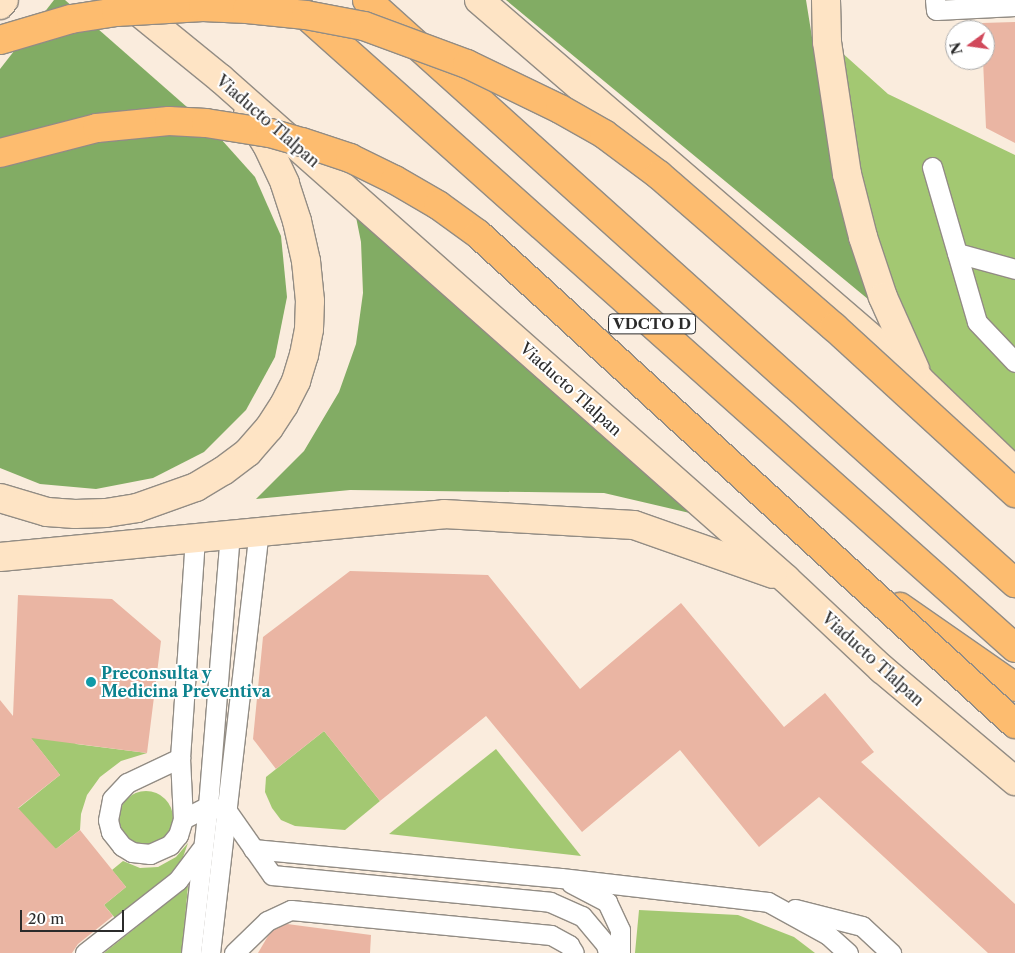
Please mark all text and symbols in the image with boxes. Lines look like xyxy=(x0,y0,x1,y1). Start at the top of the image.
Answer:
north arrow xyxy=(945,20,995,70)
text: N xyxy=(946,40,967,56)
street label: Viaducto Tlalpan xyxy=(212,71,324,171)
road number: VDCTO D xyxy=(607,312,697,336)
street label: Viaducto Tlalpan xyxy=(516,338,626,440)
street label: Viaducto Tlalpan xyxy=(818,608,928,710)
place label: Preconsulta y Medicina Preventiva xyxy=(101,663,271,701)
marker: Preconsulta y Medicina Preventiva xyxy=(85,676,97,688)
scale bar xyxy=(22,900,126,932)
text: 20 m xyxy=(28,909,64,928)

